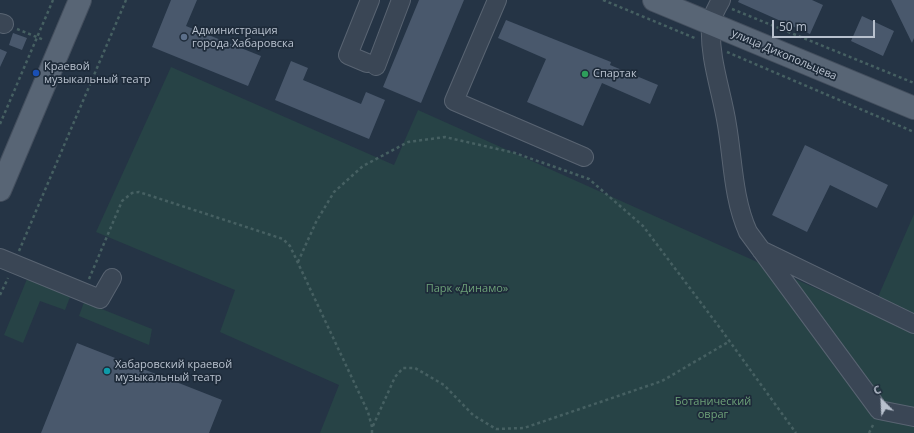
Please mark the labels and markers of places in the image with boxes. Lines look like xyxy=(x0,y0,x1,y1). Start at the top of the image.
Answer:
place label: Администрация города Хабаровска xyxy=(192,24,294,50)
marker: Администрация города Хабаровска xyxy=(179,32,189,42)
place label: Краевой музыкальный театр xyxy=(44,60,151,86)
place label: Спартак xyxy=(593,67,637,81)
marker: Краевой музыкальный театр xyxy=(31,68,41,78)
marker: Спартак xyxy=(580,69,590,79)
place label: Хабаровский краевой музыкальный театр xyxy=(115,358,232,384)
marker: Хабаровский краевой музыкальный театр xyxy=(102,366,112,376)

